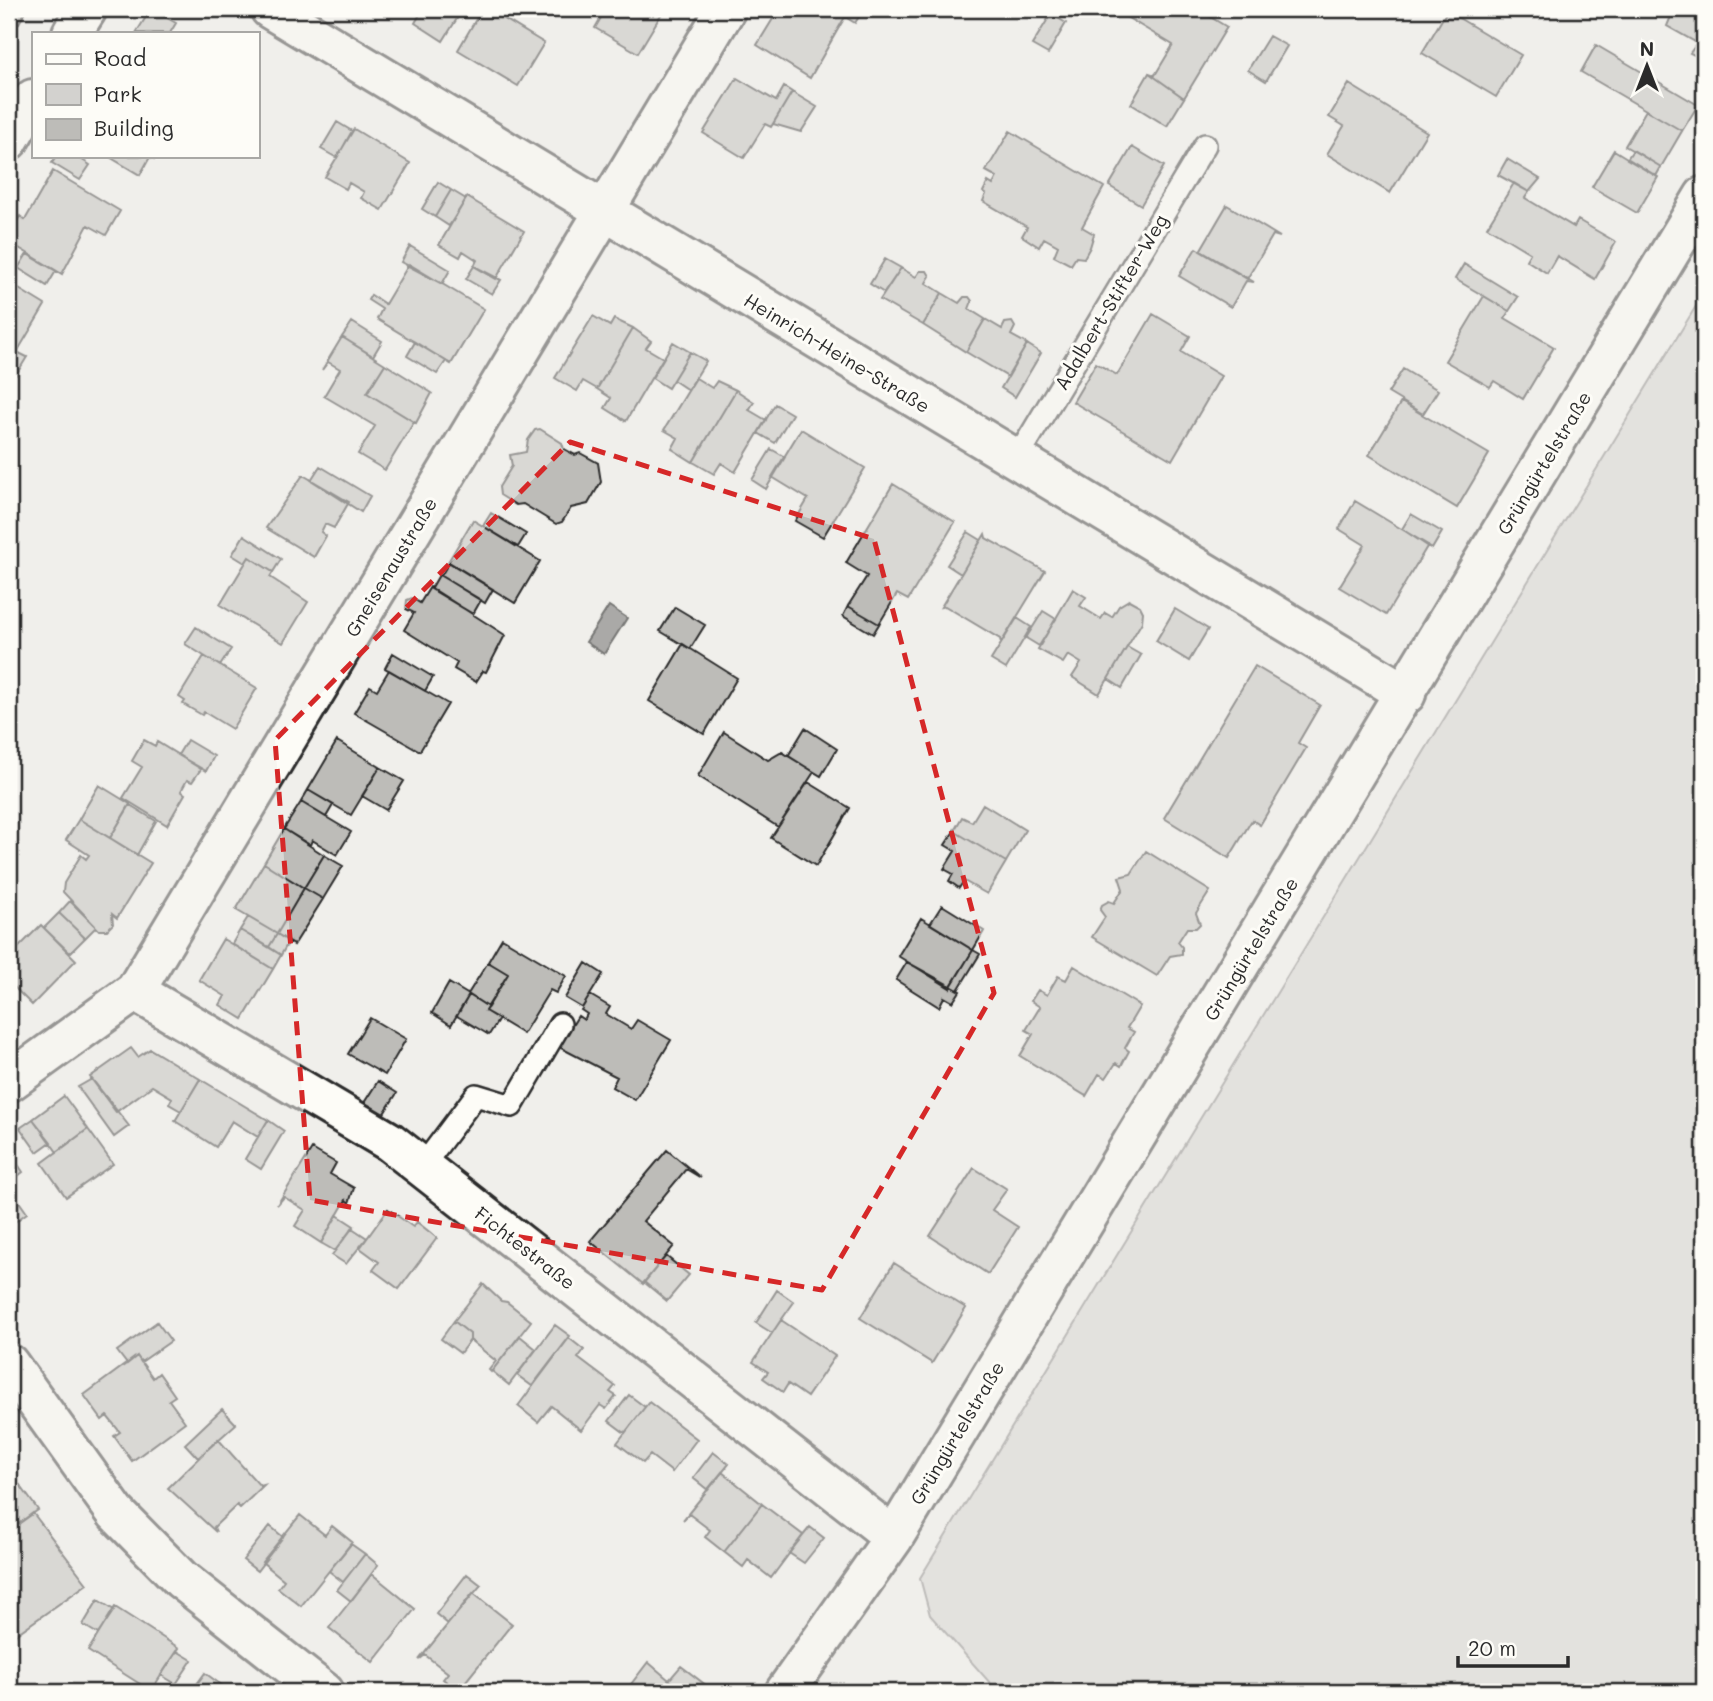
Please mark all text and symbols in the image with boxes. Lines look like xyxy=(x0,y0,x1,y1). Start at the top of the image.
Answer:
legend xyxy=(32,32,259,158)
north arrow xyxy=(1612,32,1682,102)
text: N xyxy=(1640,36,1654,61)
text: Road xyxy=(94,44,146,71)
text: Park xyxy=(94,80,142,107)
text: Building xyxy=(94,114,174,141)
street label: Adalbert-Stifter-Weg xyxy=(1048,209,1173,394)
street label: Heinrich-Heine-Straße xyxy=(740,287,935,418)
street label: Grüngürtelstraße xyxy=(1491,386,1596,539)
street label: Gneisenaustraße xyxy=(339,492,442,641)
street label: Grüngürtelstraße xyxy=(1198,872,1303,1025)
street label: Fichtestraße xyxy=(470,1200,581,1295)
street label: Grüngürtelstraße xyxy=(904,1356,1009,1509)
scale bar xyxy=(1458,1624,1568,1668)
text: 20 m xyxy=(1468,1634,1516,1661)

